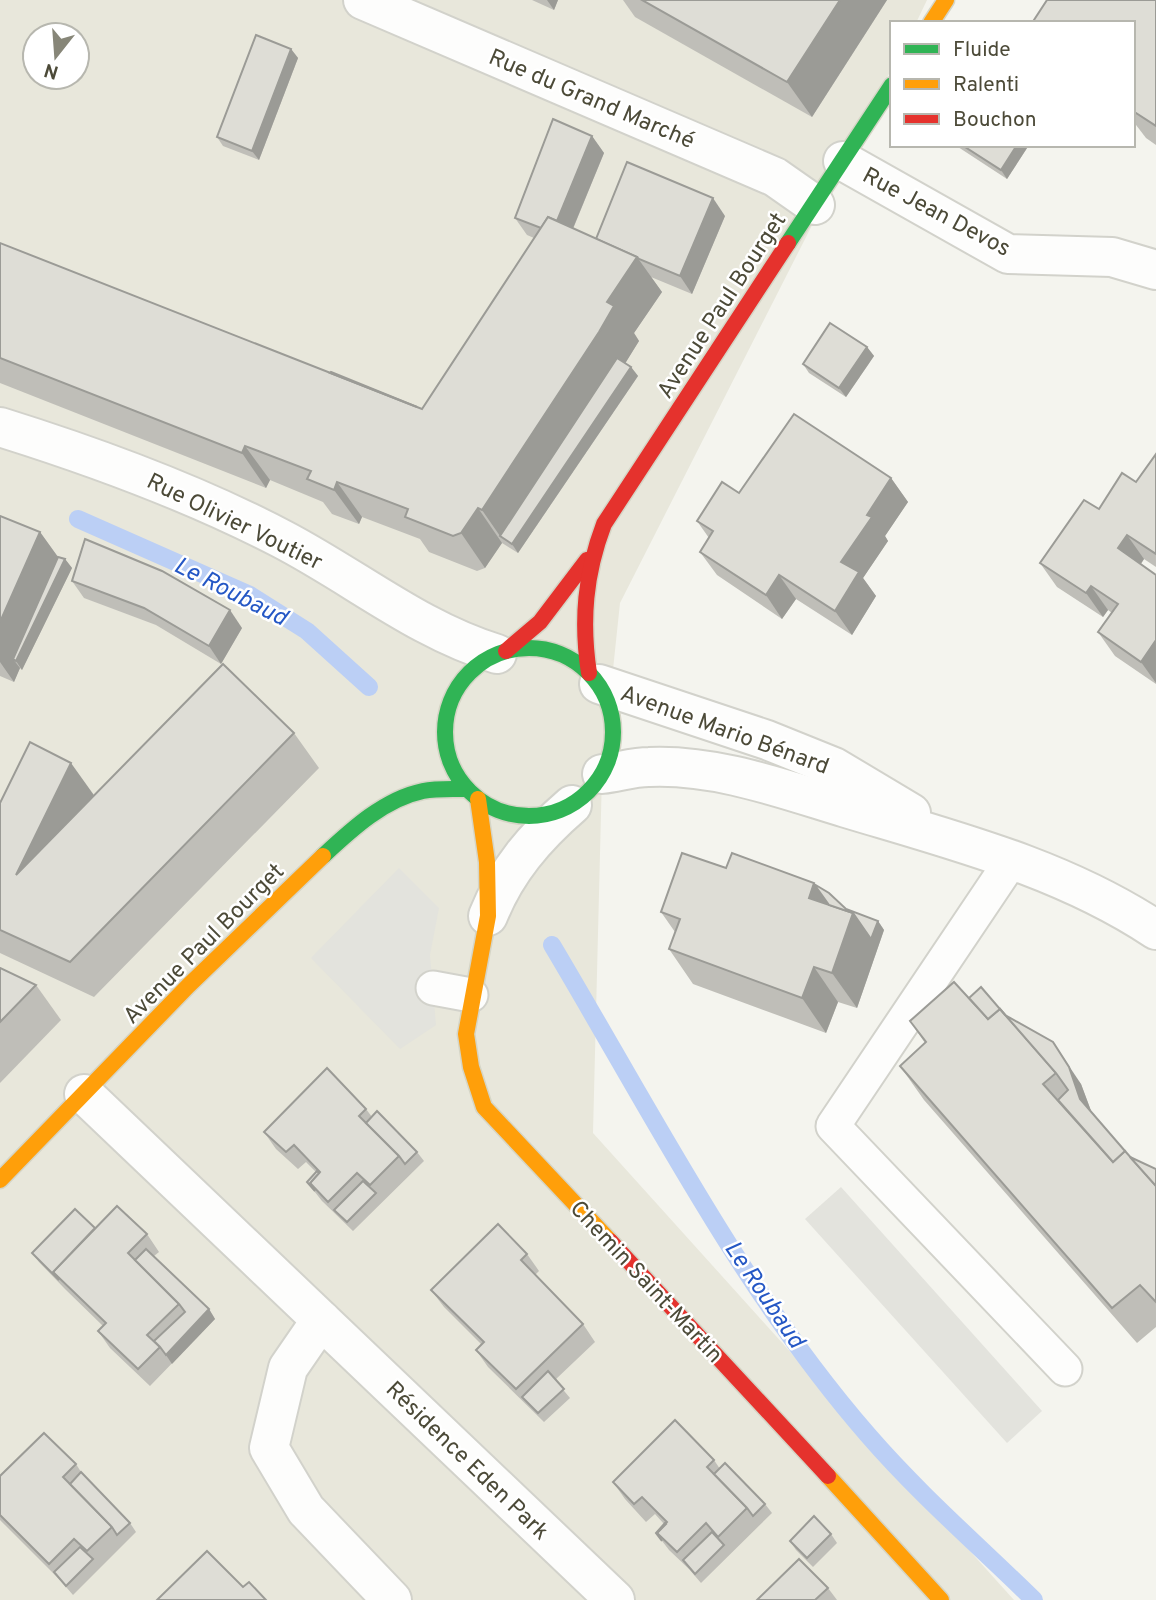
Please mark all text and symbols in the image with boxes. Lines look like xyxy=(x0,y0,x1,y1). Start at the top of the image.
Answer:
north arrow xyxy=(21,21,91,91)
legend xyxy=(890,21,1135,147)
text: Fluide xyxy=(953,37,1011,64)
street label: Rue du Grand Marché xyxy=(484,44,698,157)
text: N xyxy=(42,57,62,84)
text: Ralenti xyxy=(953,72,1019,99)
text: Bouchon xyxy=(953,107,1036,134)
street label: Rue Jean Devos xyxy=(857,162,1015,264)
street label: Avenue Paul Bourget xyxy=(652,208,794,405)
street label: Rue Olivier Voutier xyxy=(141,468,327,578)
water label: Le Roubaud xyxy=(169,552,293,635)
street label: Avenue Mario Bénard xyxy=(616,680,832,783)
street label: Avenue Paul Bourget xyxy=(118,858,291,1031)
street label: Chemin Saint-Martin xyxy=(562,1195,728,1370)
water label: Le Roubaud xyxy=(717,1236,811,1356)
street label: Résidence Eden Park xyxy=(378,1376,554,1547)

